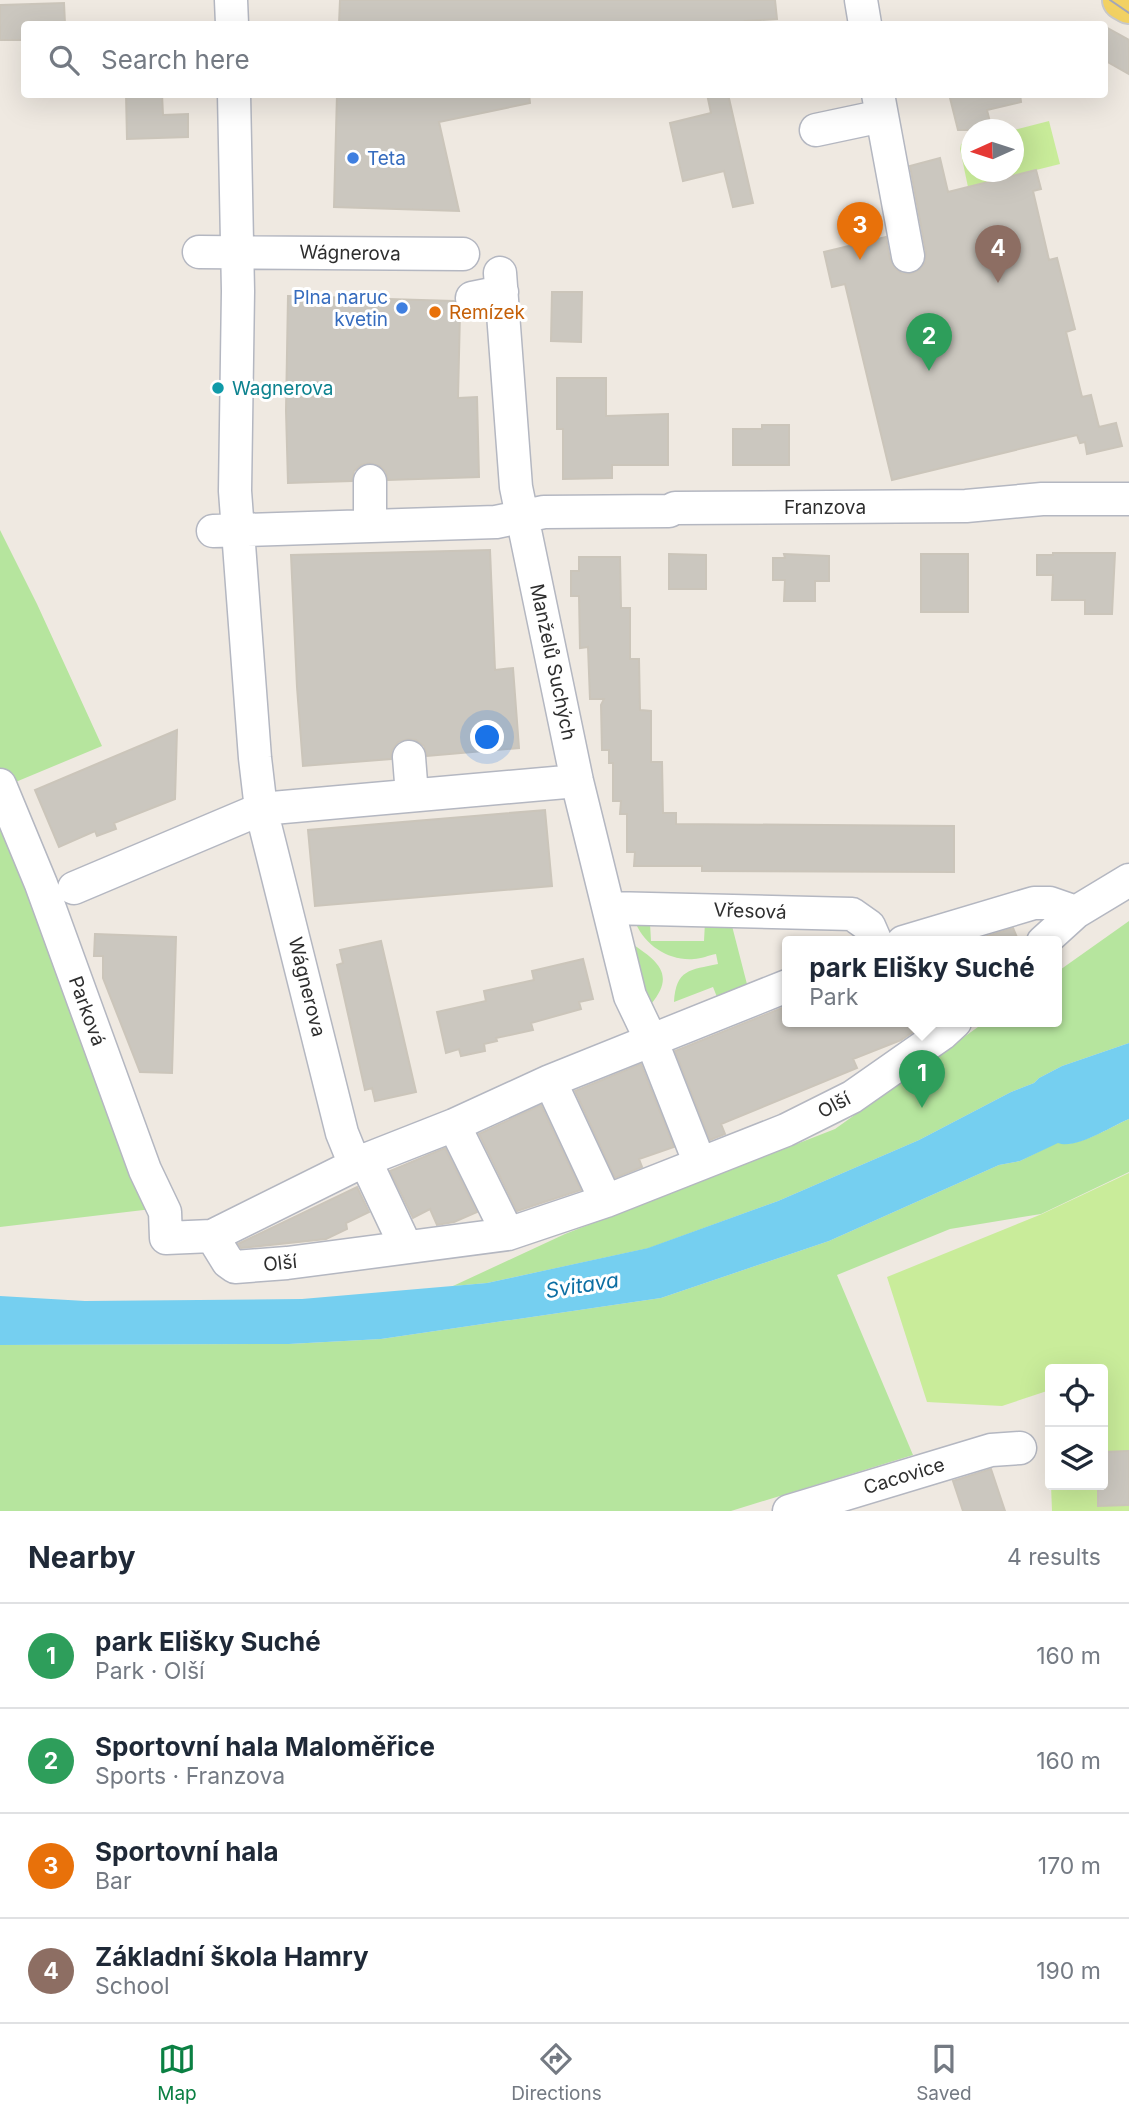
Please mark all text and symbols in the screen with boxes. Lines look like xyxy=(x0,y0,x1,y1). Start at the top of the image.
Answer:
search box xyxy=(21,21,1108,98)
icon: search xyxy=(45,41,83,79)
text: Search here xyxy=(101,44,250,75)
north arrow xyxy=(961,119,1024,182)
place label: Teta xyxy=(367,147,406,170)
marker: Teta xyxy=(345,150,361,166)
pin: 3 xyxy=(837,202,883,260)
pin: 4 xyxy=(975,225,1021,283)
street label: Wágnerova xyxy=(299,241,401,265)
place label: Plna naruc kvetin xyxy=(293,286,388,331)
marker: Plna naruc kvetin xyxy=(394,300,410,316)
place label: Remízek xyxy=(449,301,526,324)
marker: Remízek xyxy=(427,304,443,320)
pin: 2 xyxy=(906,313,952,371)
place label: Wagnerova xyxy=(232,377,334,400)
marker: Wagnerova xyxy=(210,380,226,396)
street label: Franzova xyxy=(784,496,866,519)
street label: Manželů Suchých xyxy=(525,582,581,742)
your location xyxy=(470,720,504,754)
street label: Vřesová xyxy=(713,898,787,924)
street label: Wágnerova xyxy=(284,935,330,1039)
popup xyxy=(782,936,1062,1027)
text: park Elišky Suché xyxy=(809,952,1035,983)
street label: Parková xyxy=(64,973,110,1049)
text: Park xyxy=(809,983,858,1011)
pin: 1 xyxy=(899,1050,945,1108)
street label: Olší xyxy=(814,1087,855,1123)
street label: Olší xyxy=(262,1250,298,1276)
water label: Svitava xyxy=(544,1267,621,1303)
map controls xyxy=(1045,1364,1108,1490)
button: locate xyxy=(1045,1364,1108,1427)
button: layers xyxy=(1045,1427,1108,1490)
street label: Cacovice xyxy=(861,1453,947,1499)
text: Nearby xyxy=(28,1539,136,1575)
text: 4 results xyxy=(1007,1543,1101,1571)
text: park Elišky Suché xyxy=(95,1626,321,1657)
text: 1 xyxy=(46,1642,56,1670)
text: 160 m xyxy=(1036,1642,1101,1670)
text: Park · Olší xyxy=(95,1657,205,1685)
text: Sportovní hala Maloměřice xyxy=(95,1731,435,1762)
text: 2 xyxy=(44,1747,58,1775)
text: 160 m xyxy=(1036,1747,1101,1775)
text: Sports · Franzova xyxy=(95,1762,285,1790)
text: Sportovní hala xyxy=(95,1836,279,1867)
text: 3 xyxy=(44,1852,58,1880)
text: 170 m xyxy=(1038,1852,1101,1880)
text: Bar xyxy=(95,1867,132,1895)
text: Základní škola Hamry xyxy=(95,1941,369,1972)
text: 4 xyxy=(43,1957,59,1985)
text: 190 m xyxy=(1036,1957,1101,1985)
text: School xyxy=(95,1972,170,2000)
tab: Map xyxy=(157,2040,197,2105)
tab: Directions xyxy=(511,2040,602,2105)
tab: Saved xyxy=(916,2040,972,2105)

